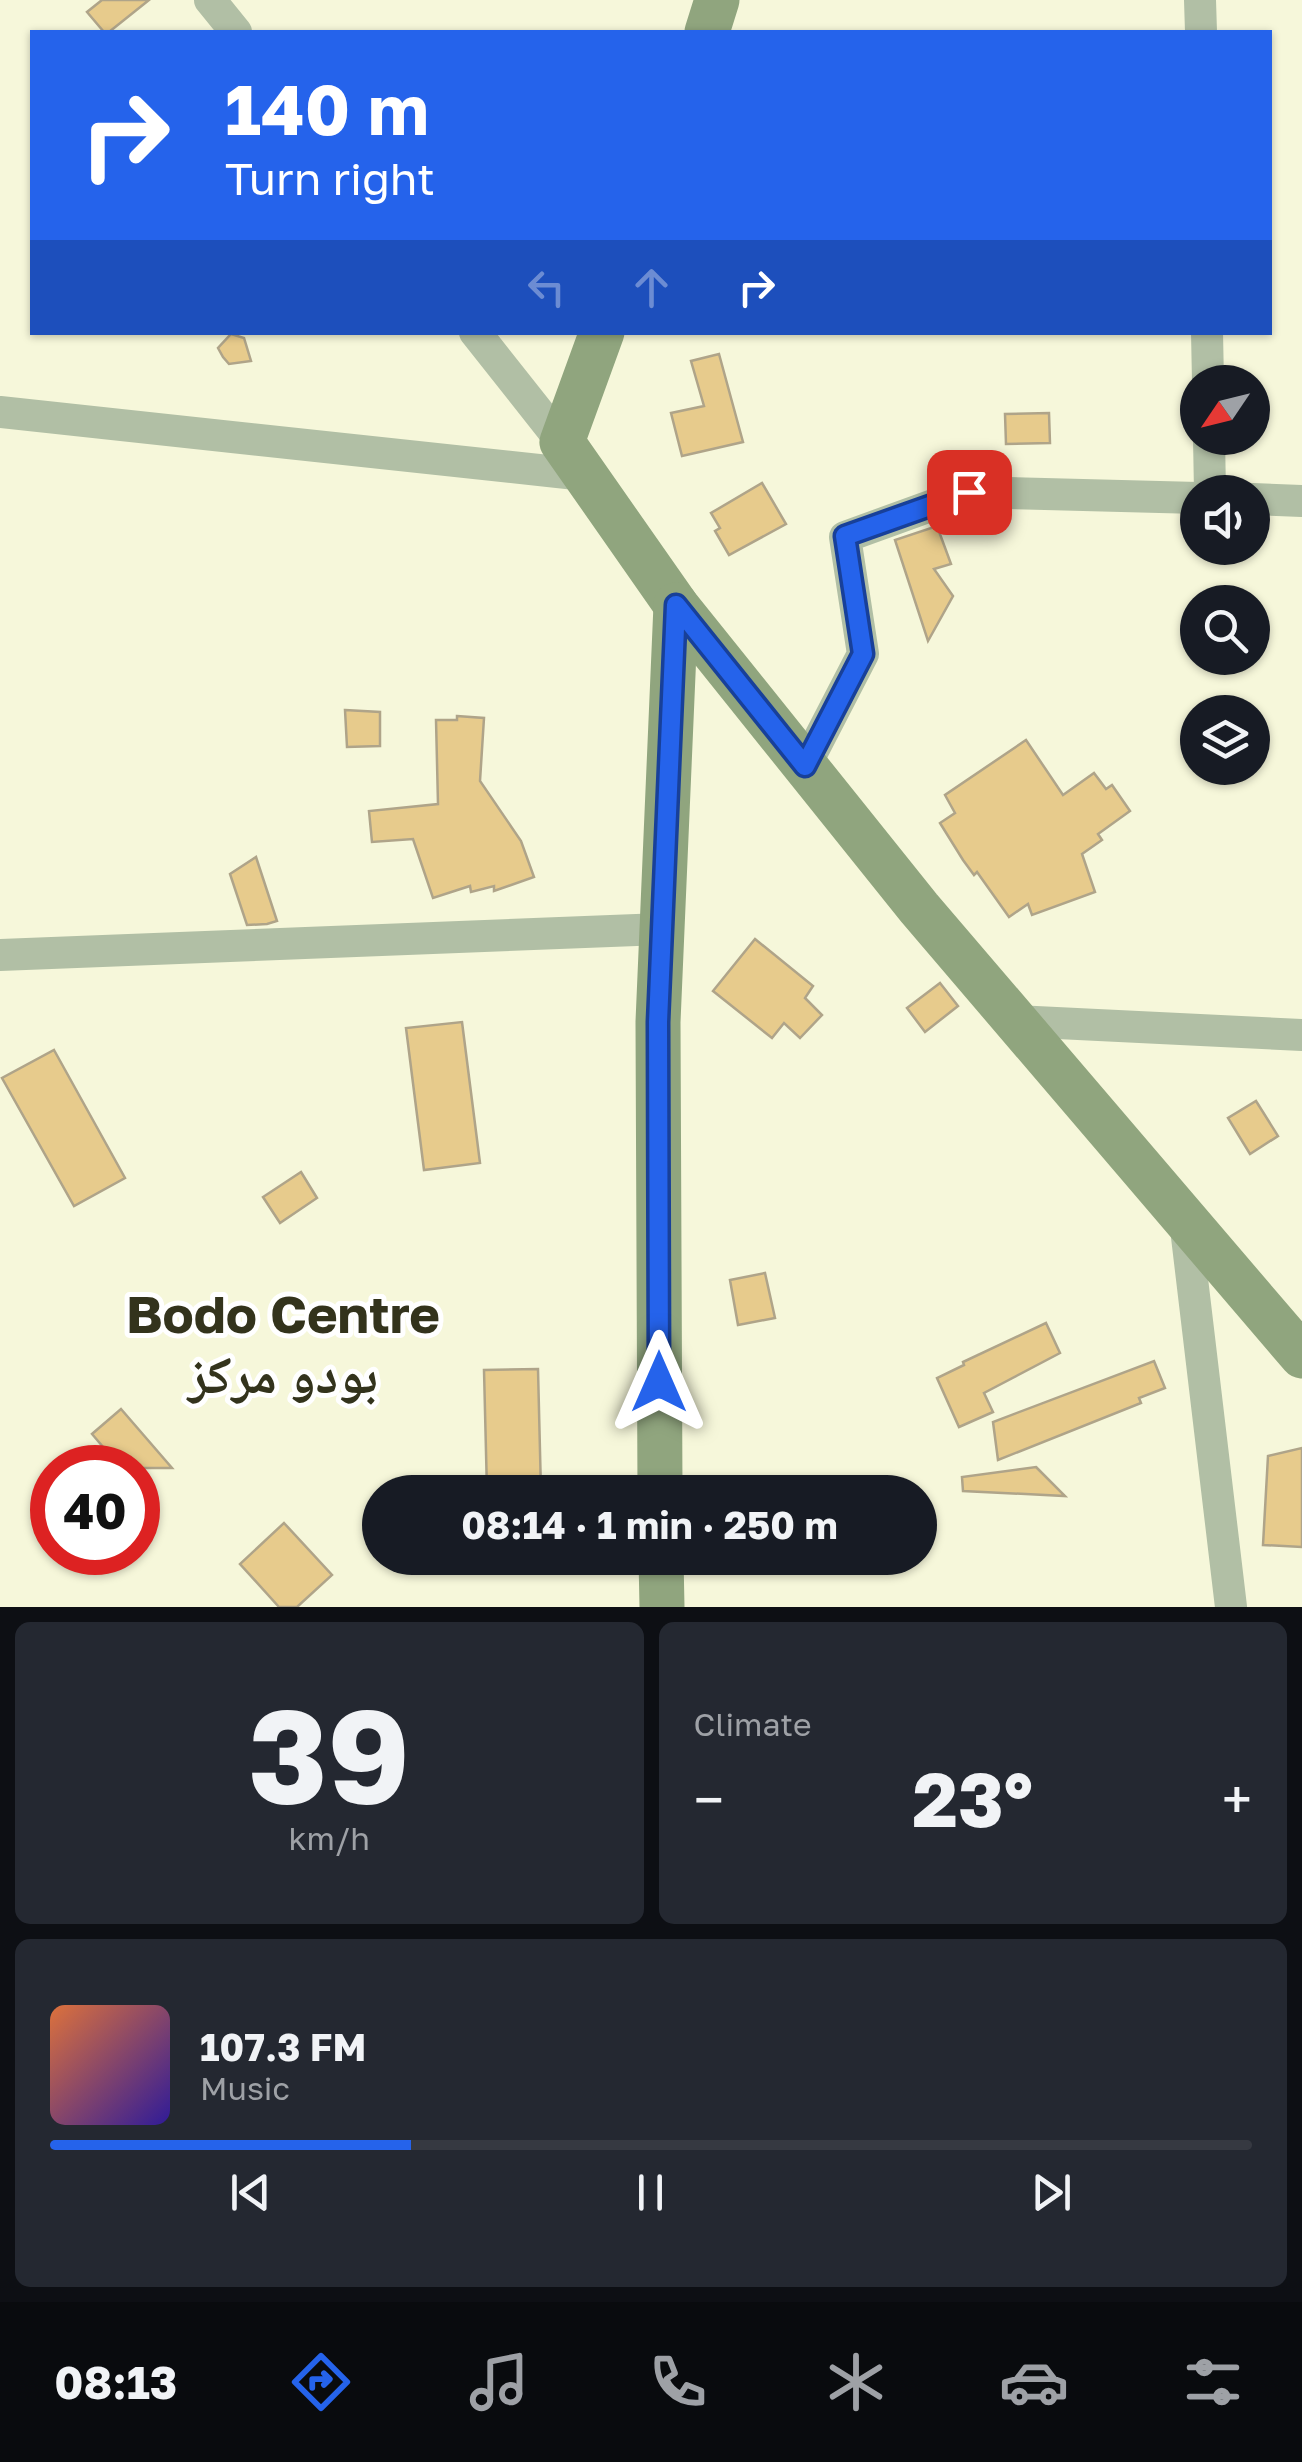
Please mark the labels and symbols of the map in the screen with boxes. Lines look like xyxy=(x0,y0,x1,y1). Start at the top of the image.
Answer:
north arrow xyxy=(1180,365,1270,455)
pin xyxy=(927,450,1012,535)
district label: Bodo Centre بودو مركز xyxy=(126,1282,440,1405)
position arrow xyxy=(607,1330,711,1434)
speed limit sign: 40 xyxy=(30,1445,160,1575)

